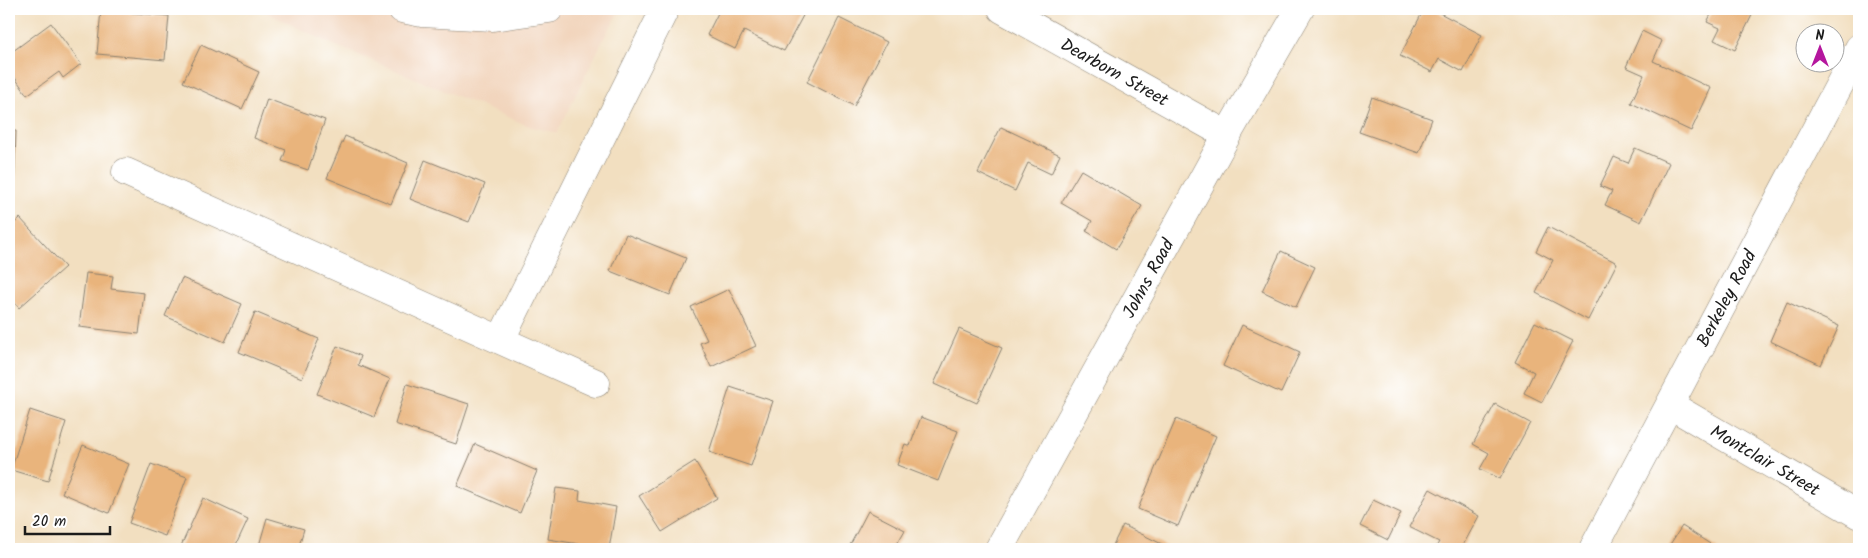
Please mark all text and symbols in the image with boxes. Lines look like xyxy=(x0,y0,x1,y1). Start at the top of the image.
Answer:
north arrow xyxy=(1796,22,1846,72)
text: N xyxy=(1816,25,1825,47)
street label: Dearborn Street xyxy=(1054,31,1174,116)
street label: Johns Road xyxy=(1116,233,1184,324)
street label: Berkeley Road xyxy=(1690,244,1766,353)
street label: Montclair Street xyxy=(1704,418,1826,506)
scale bar xyxy=(25,503,110,535)
text: 20 m xyxy=(32,510,66,534)

